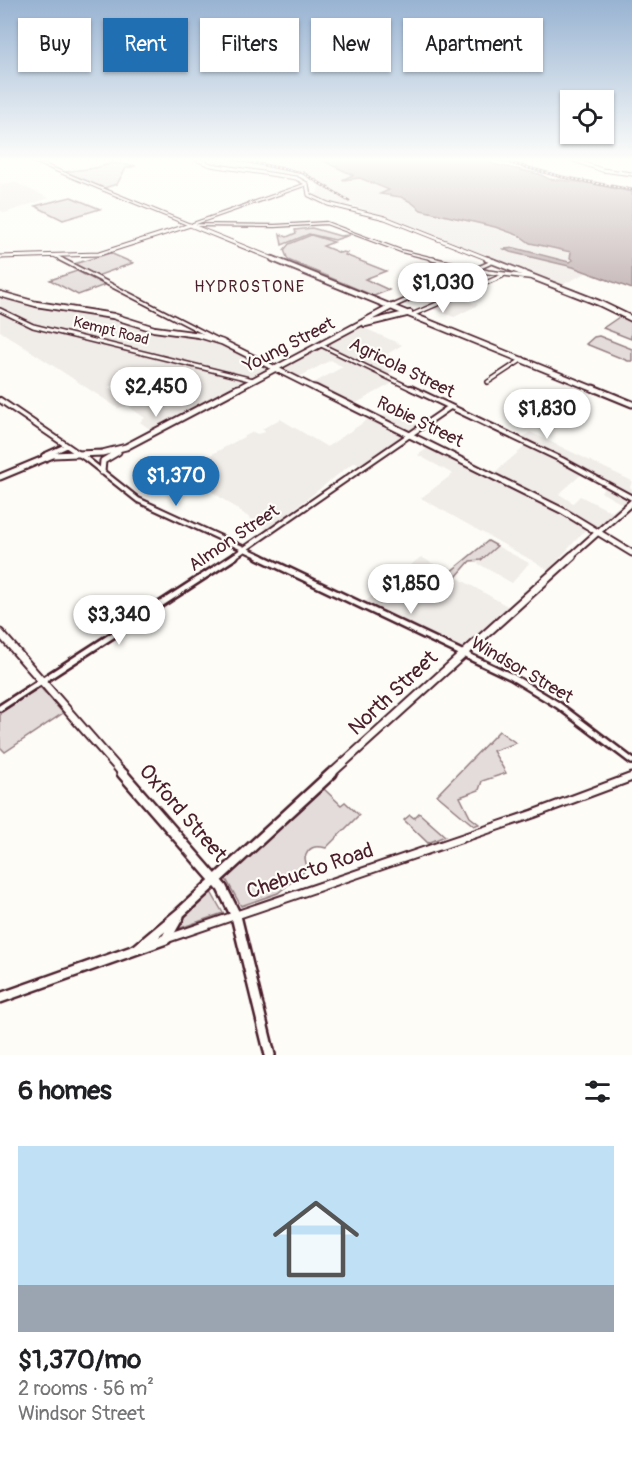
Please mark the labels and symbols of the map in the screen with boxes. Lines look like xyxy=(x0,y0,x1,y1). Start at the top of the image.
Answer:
pin: $1,030 xyxy=(394,263,492,314)
district label: HYDROSTONE xyxy=(194,277,306,297)
street label: Kempt Road xyxy=(71,312,151,350)
street label: Young Street xyxy=(239,312,339,378)
street label: Agricola Street xyxy=(345,333,459,404)
pin: $2,450 xyxy=(107,367,205,418)
pin: $1,830 xyxy=(498,389,596,440)
street label: Robie Street xyxy=(373,391,468,453)
pin: $1,370 xyxy=(127,456,225,507)
street label: Almon Street xyxy=(184,499,284,577)
pin: $1,850 xyxy=(362,564,460,615)
pin: $3,340 xyxy=(70,595,168,646)
street label: Windsor Street xyxy=(467,631,578,709)
street label: North Street xyxy=(343,644,444,741)
street label: Oxford Street xyxy=(133,758,233,868)
street label: Chebucto Road xyxy=(243,837,377,905)

